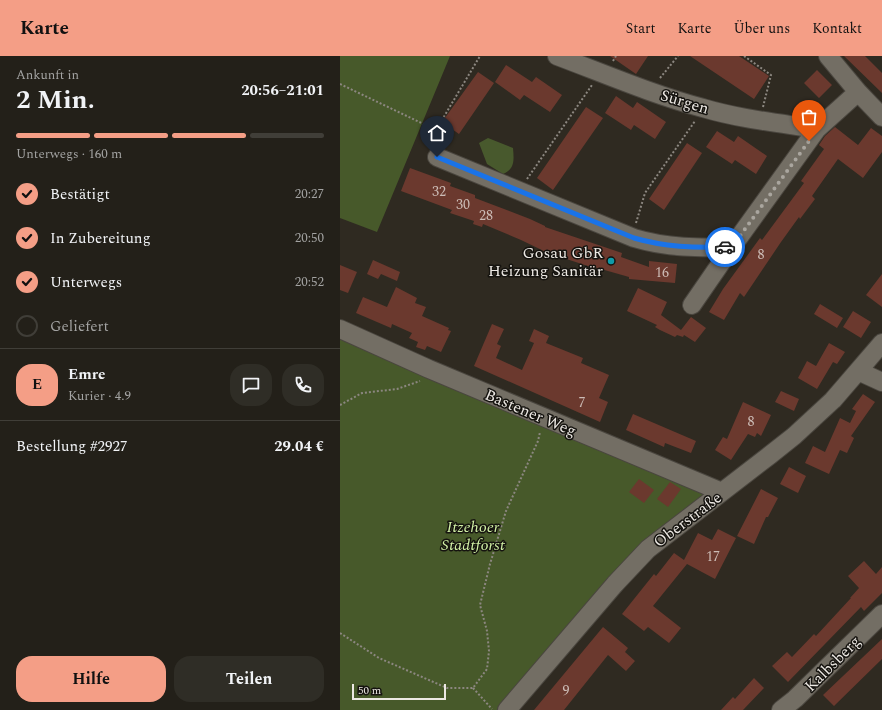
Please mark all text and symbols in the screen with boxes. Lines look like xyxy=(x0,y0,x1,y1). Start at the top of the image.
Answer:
text: Karte xyxy=(20,14,69,43)
text: Start xyxy=(626,18,656,39)
text: Karte xyxy=(678,18,711,39)
text: Über uns xyxy=(733,18,790,39)
text: Kontakt xyxy=(812,18,862,39)
text: Ankunft in xyxy=(16,65,79,85)
text: 20:56–21:01 xyxy=(241,79,324,102)
text: 2 Min. xyxy=(16,80,95,120)
street label: Sürgen xyxy=(658,83,712,121)
pin xyxy=(792,100,826,141)
icon: bag xyxy=(798,106,820,128)
pin xyxy=(420,116,454,157)
icon: home xyxy=(426,122,448,144)
text: Unterwegs · 160 m xyxy=(16,144,122,164)
house number: 32 xyxy=(432,181,446,202)
icon: check xyxy=(16,183,38,205)
text: Bestätigt xyxy=(50,183,110,206)
text: 20:27 xyxy=(295,184,324,204)
house number: 30 xyxy=(456,194,470,215)
house number: 28 xyxy=(479,205,493,226)
icon: check xyxy=(16,227,38,249)
text: In Zubereitung xyxy=(50,227,151,250)
courier xyxy=(705,227,745,267)
text: 20:50 xyxy=(295,228,324,248)
icon: car xyxy=(714,236,736,258)
place label: Gosau GbR Heizung Sanitär xyxy=(488,241,603,283)
house number: 8 xyxy=(758,244,765,265)
marker: Gosau GbR Heizung Sanitär xyxy=(606,256,616,266)
house number: 16 xyxy=(655,262,669,283)
icon: check xyxy=(16,271,38,293)
text: Unterwegs xyxy=(50,271,122,294)
text: 20:52 xyxy=(295,272,324,292)
text: Geliefert xyxy=(50,315,109,338)
text: Emre xyxy=(68,363,106,386)
button: chat xyxy=(230,364,272,406)
button: phone xyxy=(282,364,324,406)
text: E xyxy=(32,373,42,396)
street label: Bastener Weg xyxy=(481,383,580,443)
text: Kurier · 4.9 xyxy=(68,386,131,406)
house number: 7 xyxy=(579,392,586,413)
house number: 8 xyxy=(748,411,755,432)
text: Bestellung #2927 xyxy=(16,435,128,458)
text: 29.04 € xyxy=(274,435,324,458)
street label: Oberstraße xyxy=(648,486,727,554)
park label: Itzehoer Stadtforst xyxy=(441,515,506,557)
house number: 17 xyxy=(706,546,720,567)
street label: Kalbsberg xyxy=(799,630,866,697)
button: Hilfe xyxy=(16,656,166,702)
button: Teilen xyxy=(174,656,324,702)
house number: 9 xyxy=(563,680,570,701)
scale bar xyxy=(352,682,446,701)
text: 50 m xyxy=(358,682,381,699)

